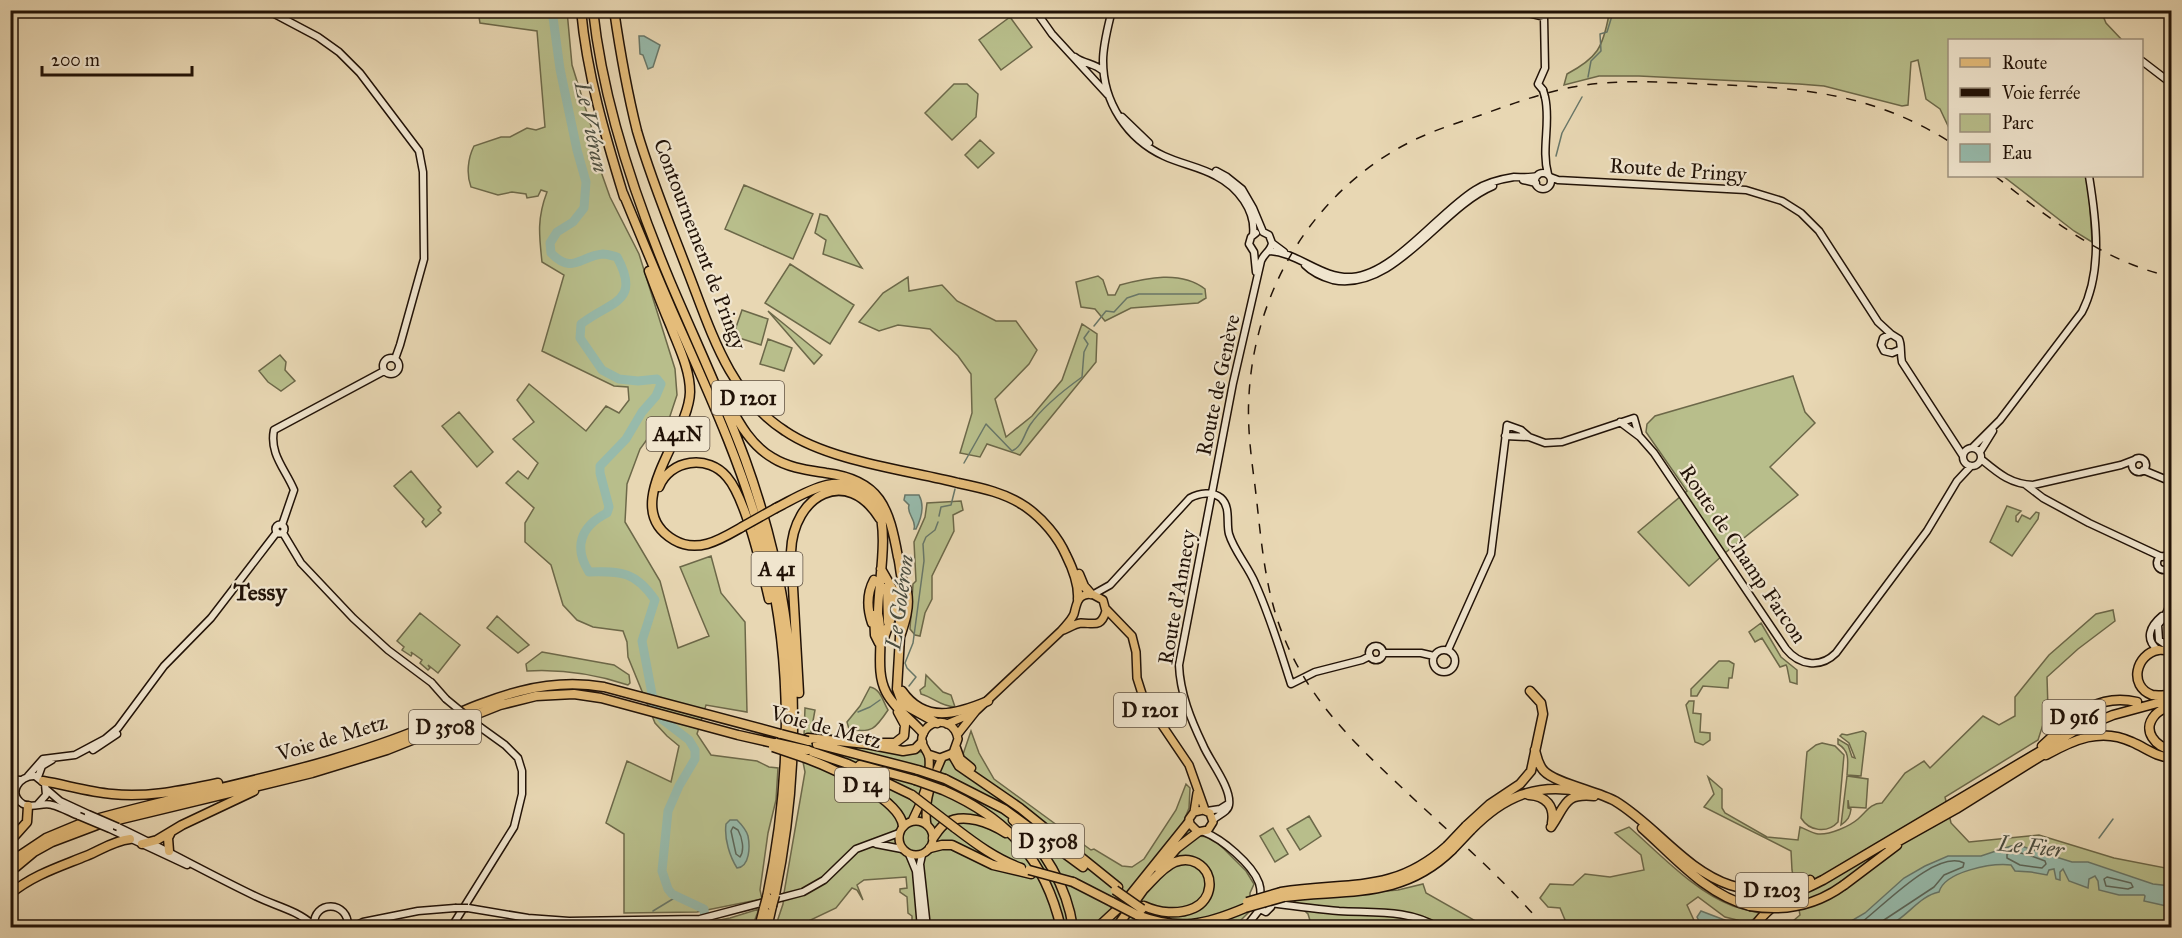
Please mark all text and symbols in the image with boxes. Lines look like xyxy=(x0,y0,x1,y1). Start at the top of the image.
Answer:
scale bar xyxy=(42,39,192,77)
legend xyxy=(1948,39,2143,177)
text: 200 m xyxy=(51,49,100,71)
text: Route xyxy=(2002,52,2047,74)
water label: Le Viéran xyxy=(568,78,614,176)
text: Voie ferrée xyxy=(2001,82,2081,104)
text: Parc xyxy=(2002,112,2034,134)
street label: Contournement de Pringy xyxy=(648,135,753,354)
text: Eau xyxy=(2002,142,2032,164)
street label: Route de Pringy xyxy=(1608,152,1749,188)
street label: Route de Genève xyxy=(1190,312,1246,458)
road number: D 1201 xyxy=(712,381,784,415)
road number: A41N xyxy=(646,417,710,451)
street label: Route de Champ Farcon xyxy=(1674,460,1812,648)
street label: Route d'Annecy xyxy=(1152,526,1202,666)
road number: A 41 xyxy=(752,552,802,586)
water label: Le Goléron xyxy=(879,552,920,652)
district label: Tessy xyxy=(232,577,288,607)
road number: D 1201 xyxy=(1114,693,1186,727)
street label: Voie de Metz xyxy=(767,699,885,754)
road number: D 916 xyxy=(2042,700,2106,734)
street label: Voie de Metz xyxy=(273,709,391,767)
road number: D 3508 xyxy=(409,710,481,744)
road number: D 14 xyxy=(835,768,889,802)
road number: D 3508 xyxy=(1012,824,1084,858)
water label: Le Fier xyxy=(1996,830,2067,864)
road number: D 1203 xyxy=(1736,873,1808,907)

